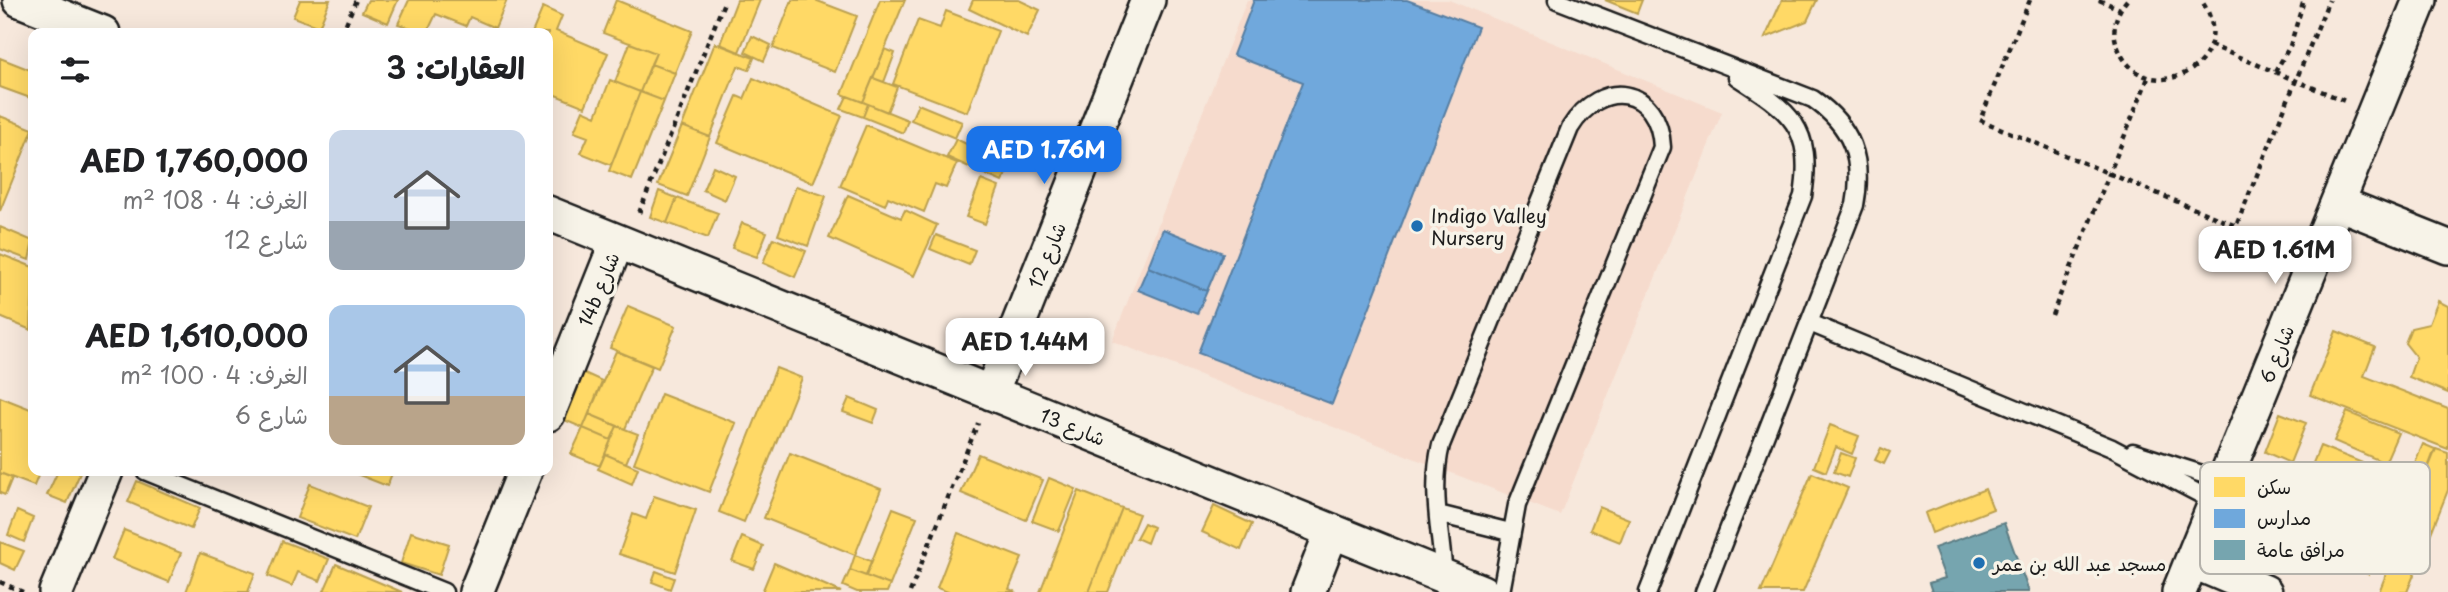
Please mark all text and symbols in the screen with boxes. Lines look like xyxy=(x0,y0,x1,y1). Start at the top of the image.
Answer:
text: العقارات: 3 xyxy=(386,44,525,89)
icon: filters xyxy=(56,51,94,89)
pin: AED 1.76M xyxy=(964,127,1124,186)
text: AED 1.76M xyxy=(982,131,1106,166)
text: AED 1,760,000 xyxy=(80,137,308,182)
icon: home xyxy=(385,158,469,242)
text: الغرف: 4 · 108 m² xyxy=(122,182,308,217)
place label: Indigo Valley Nursery xyxy=(1431,201,1547,251)
street label: شارع 12 xyxy=(1020,218,1073,293)
marker: Indigo Valley Nursery xyxy=(1409,218,1425,234)
text: شارع 12 xyxy=(224,222,308,257)
pin: AED 1.61M xyxy=(2195,226,2355,286)
text: AED 1.61M xyxy=(2214,231,2336,266)
street label: 14b شارع xyxy=(570,248,626,331)
text: AED 1,610,000 xyxy=(85,312,308,357)
pin: AED 1.44M xyxy=(945,318,1105,378)
street label: شارع 6 xyxy=(2252,321,2301,388)
text: AED 1.44M xyxy=(962,323,1088,358)
icon: home xyxy=(385,333,469,417)
text: الغرف: 4 · 100 m² xyxy=(120,357,308,392)
text: شارع 6 xyxy=(235,397,308,432)
street label: شارع 13 xyxy=(1036,400,1110,453)
legend xyxy=(2200,462,2430,574)
text: سكن xyxy=(2257,472,2291,500)
text: مدارس xyxy=(2257,503,2311,531)
text: مرافق عامة xyxy=(2257,535,2345,563)
place label: مسجد عبد الله بن عمر xyxy=(1991,549,2166,577)
marker: مسجد عبد الله بن عمر xyxy=(1971,555,1987,571)

